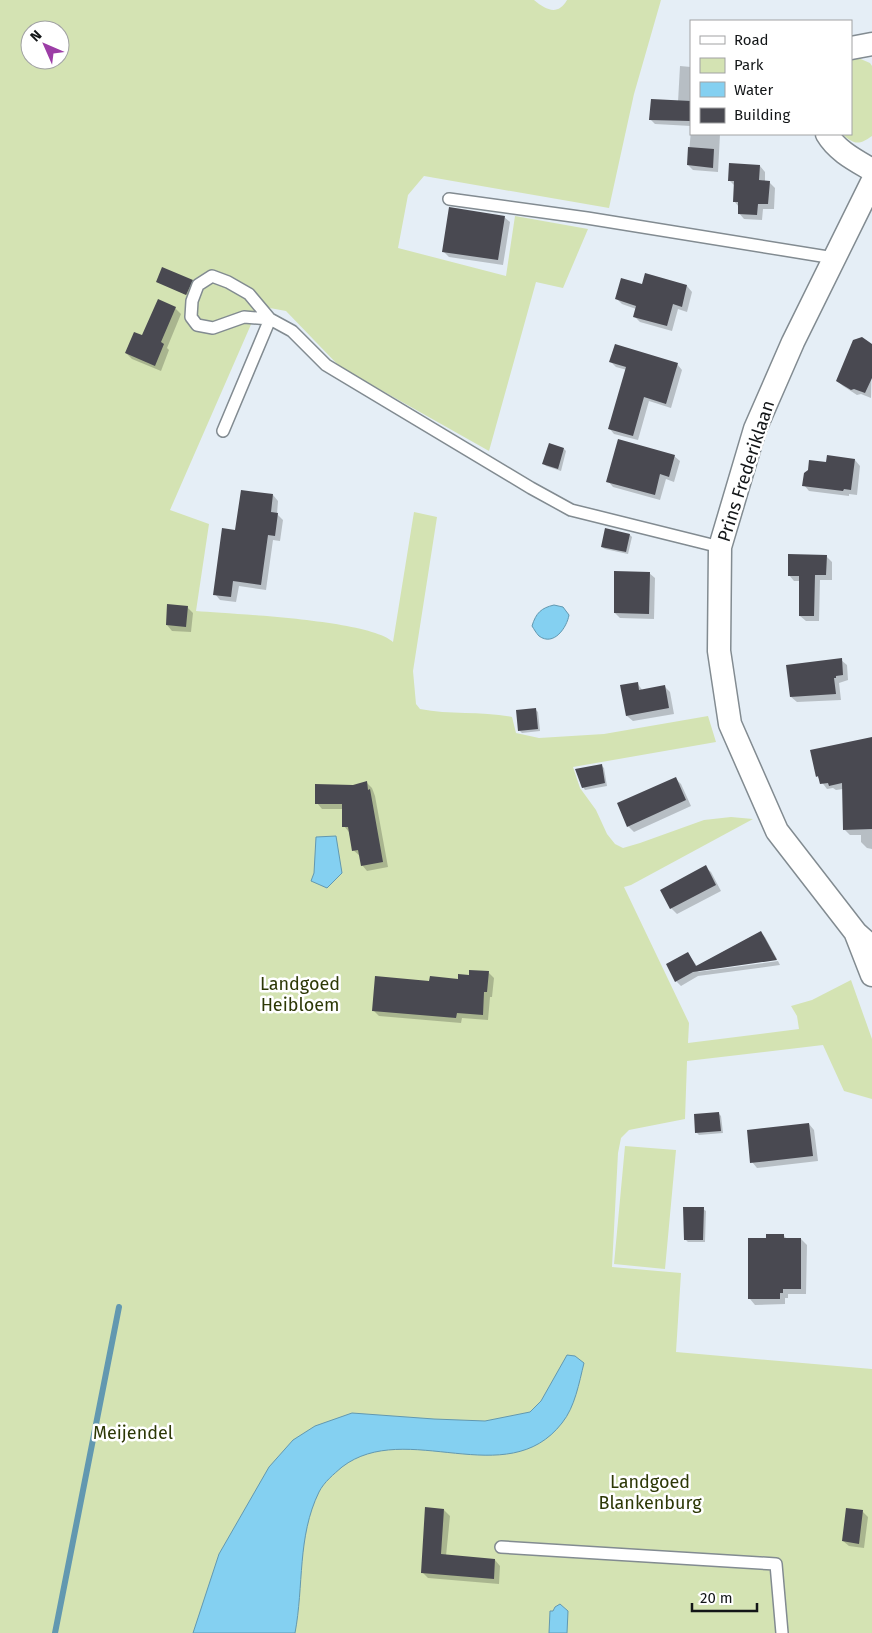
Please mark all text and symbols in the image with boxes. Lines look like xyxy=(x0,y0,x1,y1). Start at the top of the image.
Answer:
north arrow xyxy=(20,20,70,70)
legend xyxy=(690,20,852,135)
text: N xyxy=(27,27,45,45)
text: Road xyxy=(734,31,769,49)
text: Park xyxy=(734,56,764,74)
text: Water xyxy=(734,81,773,99)
text: Building xyxy=(734,106,790,124)
street label: Prins Frederiklaan xyxy=(713,398,779,544)
park label: Landgoed Heibloem xyxy=(260,973,340,1016)
park label: Meijendel xyxy=(93,1422,173,1444)
park label: Landgoed Blankenburg xyxy=(598,1471,702,1514)
scale bar xyxy=(692,1580,757,1612)
text: 20 m xyxy=(700,1589,733,1607)

